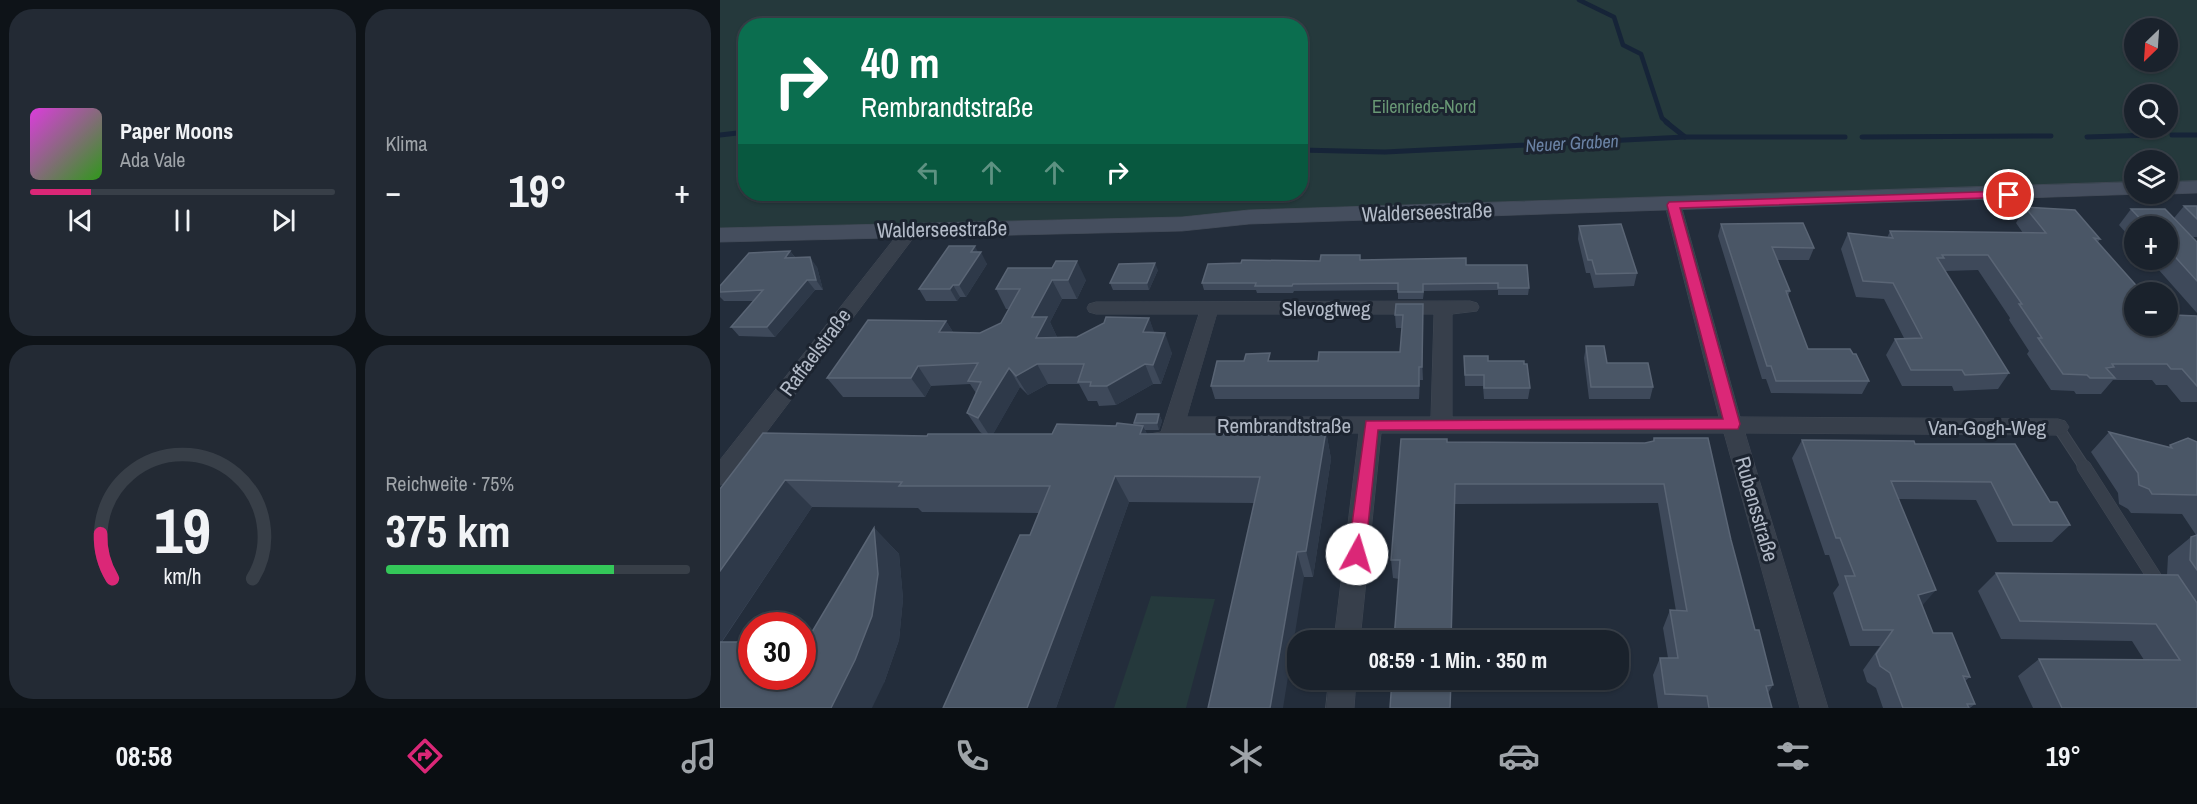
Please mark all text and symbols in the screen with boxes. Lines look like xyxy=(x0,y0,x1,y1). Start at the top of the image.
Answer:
north arrow xyxy=(2124,18,2178,72)
map controls xyxy=(2124,18,2178,336)
text: 40 m xyxy=(861,35,940,91)
icon: right xyxy=(762,42,840,120)
button: search xyxy=(2124,84,2178,138)
text: Rembrandtstraße xyxy=(861,89,1033,125)
park label: Eilenriede-Nord xyxy=(1372,94,1476,119)
text: Paper Moons xyxy=(120,116,233,146)
water label: Neuer Graben xyxy=(1525,128,1619,158)
text: Klima xyxy=(386,130,427,157)
text: Ada Vale xyxy=(120,146,185,173)
button: layers xyxy=(2124,150,2178,204)
icon: left xyxy=(912,156,945,189)
icon: ahead xyxy=(975,156,1008,189)
icon: ahead xyxy=(1038,156,1071,189)
icon: right xyxy=(1101,156,1134,189)
text: 19° xyxy=(508,160,567,221)
text: − xyxy=(386,169,401,213)
text: + xyxy=(674,169,690,213)
pin xyxy=(1983,169,2034,220)
icon: arrive xyxy=(1992,178,2025,211)
street label: Walderseestraße xyxy=(1361,195,1493,229)
icon: previous xyxy=(64,204,97,237)
icon: pause xyxy=(166,204,199,237)
icon: next xyxy=(267,204,300,237)
street label: Walderseestraße xyxy=(877,213,1007,245)
button: + xyxy=(2124,216,2178,270)
button: − xyxy=(2124,282,2178,336)
street label: Slevogtweg xyxy=(1281,294,1371,323)
street label: Raffaelstraße xyxy=(772,302,858,402)
street label: Rembrandtstraße xyxy=(1217,411,1351,440)
street label: Van-Gogh-Weg xyxy=(1928,413,2046,442)
street label: Rubensstraße xyxy=(1728,453,1786,565)
text: Reichweite · 75% xyxy=(386,470,514,497)
text: 19 xyxy=(154,488,211,572)
text: 375 km xyxy=(386,500,511,561)
position arrow xyxy=(1325,522,1389,586)
text: km/h xyxy=(163,562,201,591)
speed limit sign: 30 xyxy=(738,612,816,690)
text: 08:59 · 1 Min. · 350 m xyxy=(1369,645,1547,675)
icon: directions xyxy=(404,735,446,777)
icon: music xyxy=(678,735,720,777)
icon: phone xyxy=(951,735,993,777)
icon: climate xyxy=(1225,735,1267,777)
icon: car xyxy=(1498,735,1540,777)
icon: filters xyxy=(1772,735,1814,777)
text: 08:58 xyxy=(116,738,172,774)
text: 19° xyxy=(2046,738,2081,774)

